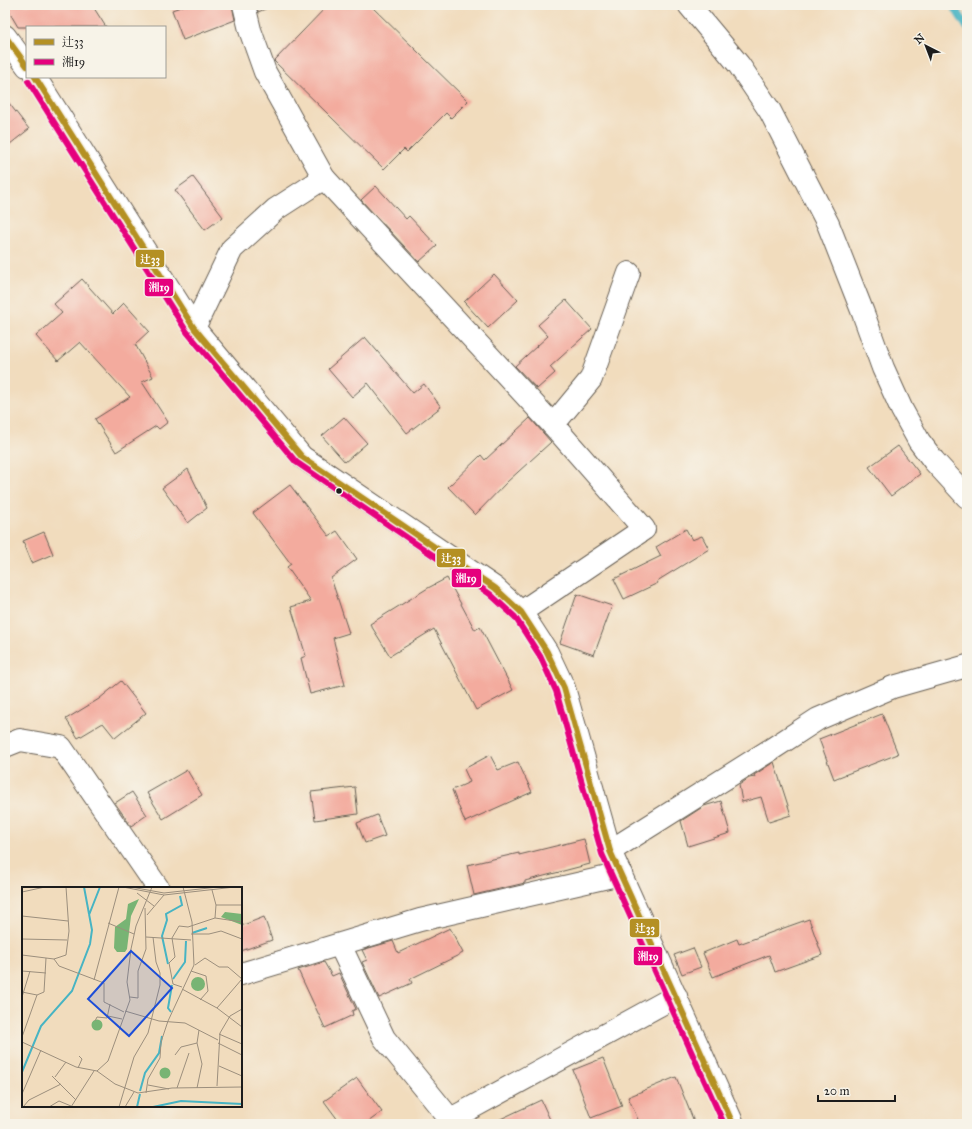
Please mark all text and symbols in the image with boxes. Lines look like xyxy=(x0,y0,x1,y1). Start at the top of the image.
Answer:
legend xyxy=(26,26,166,78)
north arrow xyxy=(906,26,946,66)
text: N xyxy=(912,31,928,47)
text: 辻33 xyxy=(62,35,84,49)
text: 湘19 xyxy=(62,55,85,69)
line badge: 辻33 xyxy=(135,249,165,268)
text: 辻33 xyxy=(140,253,160,267)
line badge: 湘19 xyxy=(144,278,174,297)
text: 湘19 xyxy=(148,281,170,295)
unlabelled marker xyxy=(334,486,344,496)
line badge: 辻33 xyxy=(436,548,466,568)
text: 辻33 xyxy=(441,552,461,566)
line badge: 湘19 xyxy=(451,568,482,588)
text: 湘19 xyxy=(455,572,477,586)
inset map xyxy=(22,887,242,1107)
line badge: 辻33 xyxy=(629,918,660,938)
text: 辻33 xyxy=(635,922,655,936)
line badge: 湘19 xyxy=(633,946,663,966)
text: 湘19 xyxy=(637,950,659,964)
scale bar xyxy=(818,1077,895,1103)
text: 20 m xyxy=(824,1084,850,1098)

